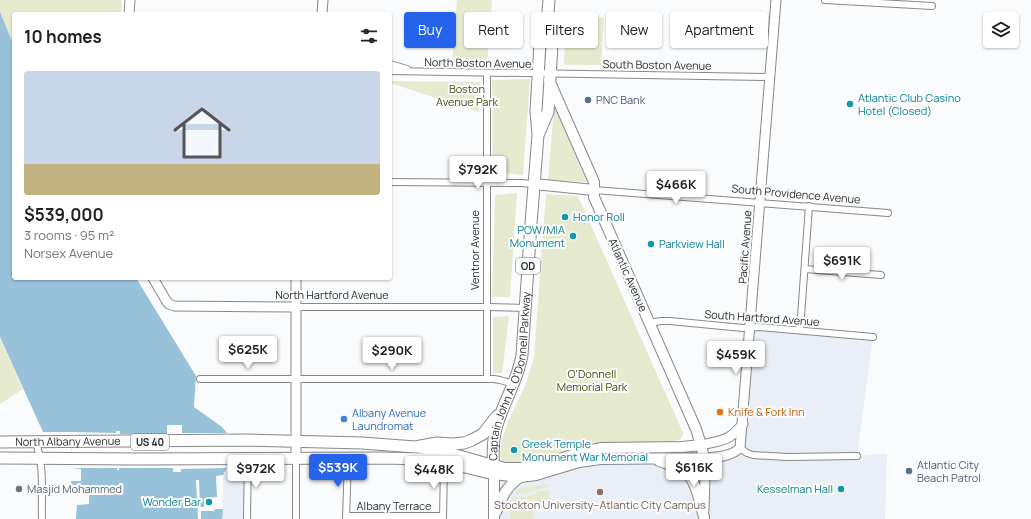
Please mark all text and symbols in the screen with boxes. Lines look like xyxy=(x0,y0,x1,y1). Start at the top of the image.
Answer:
chip: Buy xyxy=(404,12,456,48)
chip: Rent xyxy=(464,12,523,48)
chip: Filters xyxy=(531,12,598,48)
chip: New xyxy=(606,12,662,48)
chip: Apartment xyxy=(670,12,768,48)
map controls xyxy=(983,12,1019,48)
button: layers xyxy=(983,12,1019,48)
text: 10 homes xyxy=(24,25,102,48)
icon: filters xyxy=(358,25,380,47)
street label: North Boston Avenue xyxy=(424,54,532,71)
street label: South Boston Avenue xyxy=(602,56,712,73)
park label: Boston Avenue Park xyxy=(436,81,498,109)
place label: Atlantic Club Casino Hotel (Closed) xyxy=(858,90,961,118)
place label: PNC Bank xyxy=(596,92,646,107)
marker: PNC Bank xyxy=(583,95,593,105)
icon: home xyxy=(166,97,238,169)
marker: Atlantic Club Casino Hotel (Closed) xyxy=(845,99,855,109)
pin: $792K xyxy=(450,156,506,190)
text: $792K xyxy=(458,160,498,178)
pin: $466K xyxy=(648,171,704,205)
text: $466K xyxy=(656,175,696,193)
street label: South Providence Avenue xyxy=(731,180,862,207)
text: $539,000 xyxy=(24,203,104,226)
street label: Ventnor Avenue xyxy=(467,209,482,290)
place label: Honor Roll xyxy=(573,209,625,224)
street label: Pacific Avenue xyxy=(734,209,755,284)
marker: Honor Roll xyxy=(560,212,570,222)
place label: POW/MIA Monument xyxy=(510,222,565,250)
text: 3 rooms · 95 m² xyxy=(24,226,114,244)
marker: POW/MIA Monument xyxy=(568,231,578,241)
street label: Atlantic Avenue xyxy=(605,236,652,315)
place label: Parkview Hall xyxy=(659,236,725,251)
marker: Parkview Hall xyxy=(646,239,656,249)
text: Norsex Avenue xyxy=(24,244,113,262)
pin: $691K xyxy=(814,247,870,281)
text: $691K xyxy=(823,251,861,269)
road number: OD xyxy=(516,258,540,274)
street label: North Hartford Avenue xyxy=(275,287,389,302)
street label: Captain John A. O'Donnell Parkway xyxy=(485,291,533,461)
street label: South Hartford Avenue xyxy=(704,306,821,329)
pin: $625K xyxy=(220,336,276,370)
pin: $290K xyxy=(364,337,420,371)
text: $625K xyxy=(228,340,268,358)
text: $290K xyxy=(372,341,412,359)
pin: $459K xyxy=(708,341,764,375)
text: $459K xyxy=(716,345,756,363)
park label: O'Donnell Memorial Park xyxy=(557,366,628,394)
place label: Knife & Fork Inn xyxy=(728,404,804,419)
place label: Albany Avenue Laundromat xyxy=(352,405,427,433)
marker: Knife & Fork Inn xyxy=(715,407,725,417)
marker: Albany Avenue Laundromat xyxy=(339,414,349,424)
street label: North Albany Avenue xyxy=(15,433,121,449)
road number: US 40 xyxy=(131,434,169,450)
place label: Greek Temple Monument War Memorial xyxy=(522,436,648,464)
marker: Greek Temple Monument War Memorial xyxy=(509,445,519,455)
pin: $539K xyxy=(310,454,366,488)
pin: $616K xyxy=(666,454,722,488)
pin: $972K xyxy=(228,455,284,489)
pin: $448K xyxy=(406,456,462,490)
place label: Atlantic City Beach Patrol xyxy=(917,457,981,485)
text: $539K xyxy=(318,458,358,476)
text: $616K xyxy=(675,458,713,476)
text: $972K xyxy=(236,459,276,477)
text: $448K xyxy=(414,460,454,478)
marker: Atlantic City Beach Patrol xyxy=(904,466,914,476)
place label: Masjid Mohammed xyxy=(27,481,122,496)
place label: Kesselman Hall xyxy=(757,481,833,496)
marker: Masjid Mohammed xyxy=(14,484,24,494)
marker: Kesselman Hall xyxy=(836,484,846,494)
marker: Stockton University–Atlantic City Campus xyxy=(595,487,605,497)
place label: Wonder Bar xyxy=(142,494,201,509)
marker: Wonder Bar xyxy=(204,497,214,507)
place label: Stockton University–Atlantic City Campus xyxy=(494,497,706,512)
street label: Albany Terrace xyxy=(357,498,432,513)

